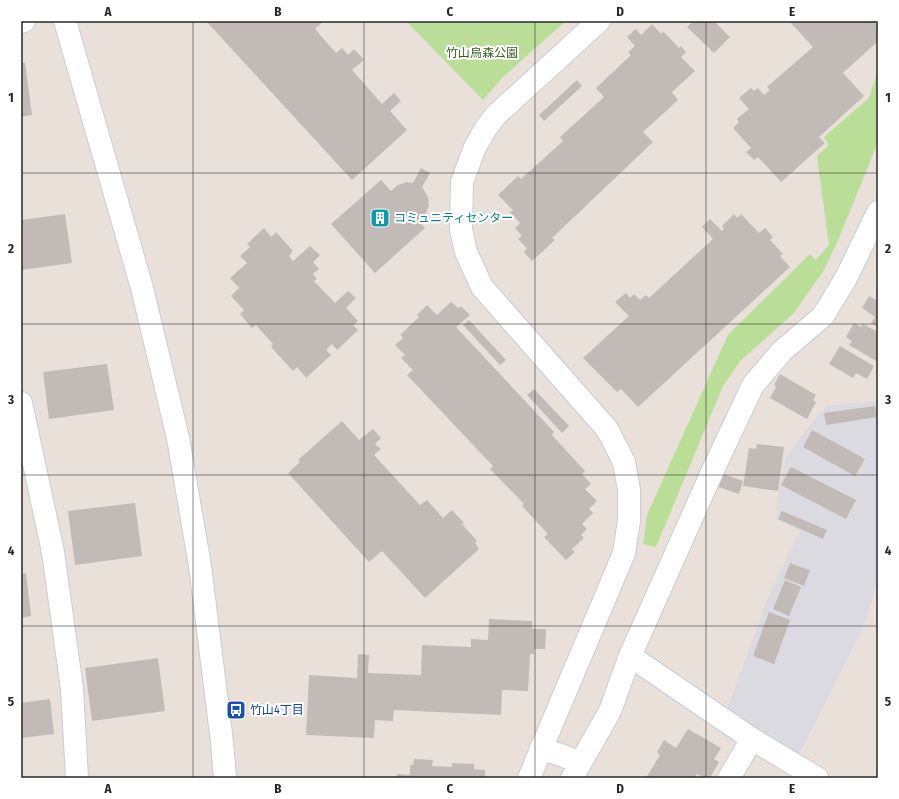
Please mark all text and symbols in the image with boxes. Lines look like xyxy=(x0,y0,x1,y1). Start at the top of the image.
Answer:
text: A xyxy=(103,4,112,19)
text: B xyxy=(274,4,282,19)
text: C xyxy=(447,4,454,19)
text: D xyxy=(616,4,624,19)
text: E xyxy=(789,4,795,19)
park label: 竹山烏森公園 xyxy=(446,46,518,60)
text: 1 xyxy=(8,90,14,105)
text: 1 xyxy=(885,90,891,105)
building icon: コミュニティセンター xyxy=(369,207,391,229)
place label: コミュニティセンター xyxy=(394,211,513,225)
text: 2 xyxy=(7,241,14,256)
text: 2 xyxy=(884,241,891,256)
text: 3 xyxy=(7,392,14,407)
text: 3 xyxy=(884,392,891,407)
text: 4 xyxy=(8,543,15,558)
text: 4 xyxy=(885,543,892,558)
text: 5 xyxy=(8,694,14,709)
text: 5 xyxy=(885,694,891,709)
bus stop icon: 竹山4丁目 xyxy=(225,699,247,721)
place label: 竹山4丁目 xyxy=(250,703,304,717)
text: A xyxy=(103,781,112,796)
text: B xyxy=(274,781,282,796)
text: C xyxy=(447,781,454,796)
text: D xyxy=(616,781,624,796)
text: E xyxy=(789,781,795,796)

